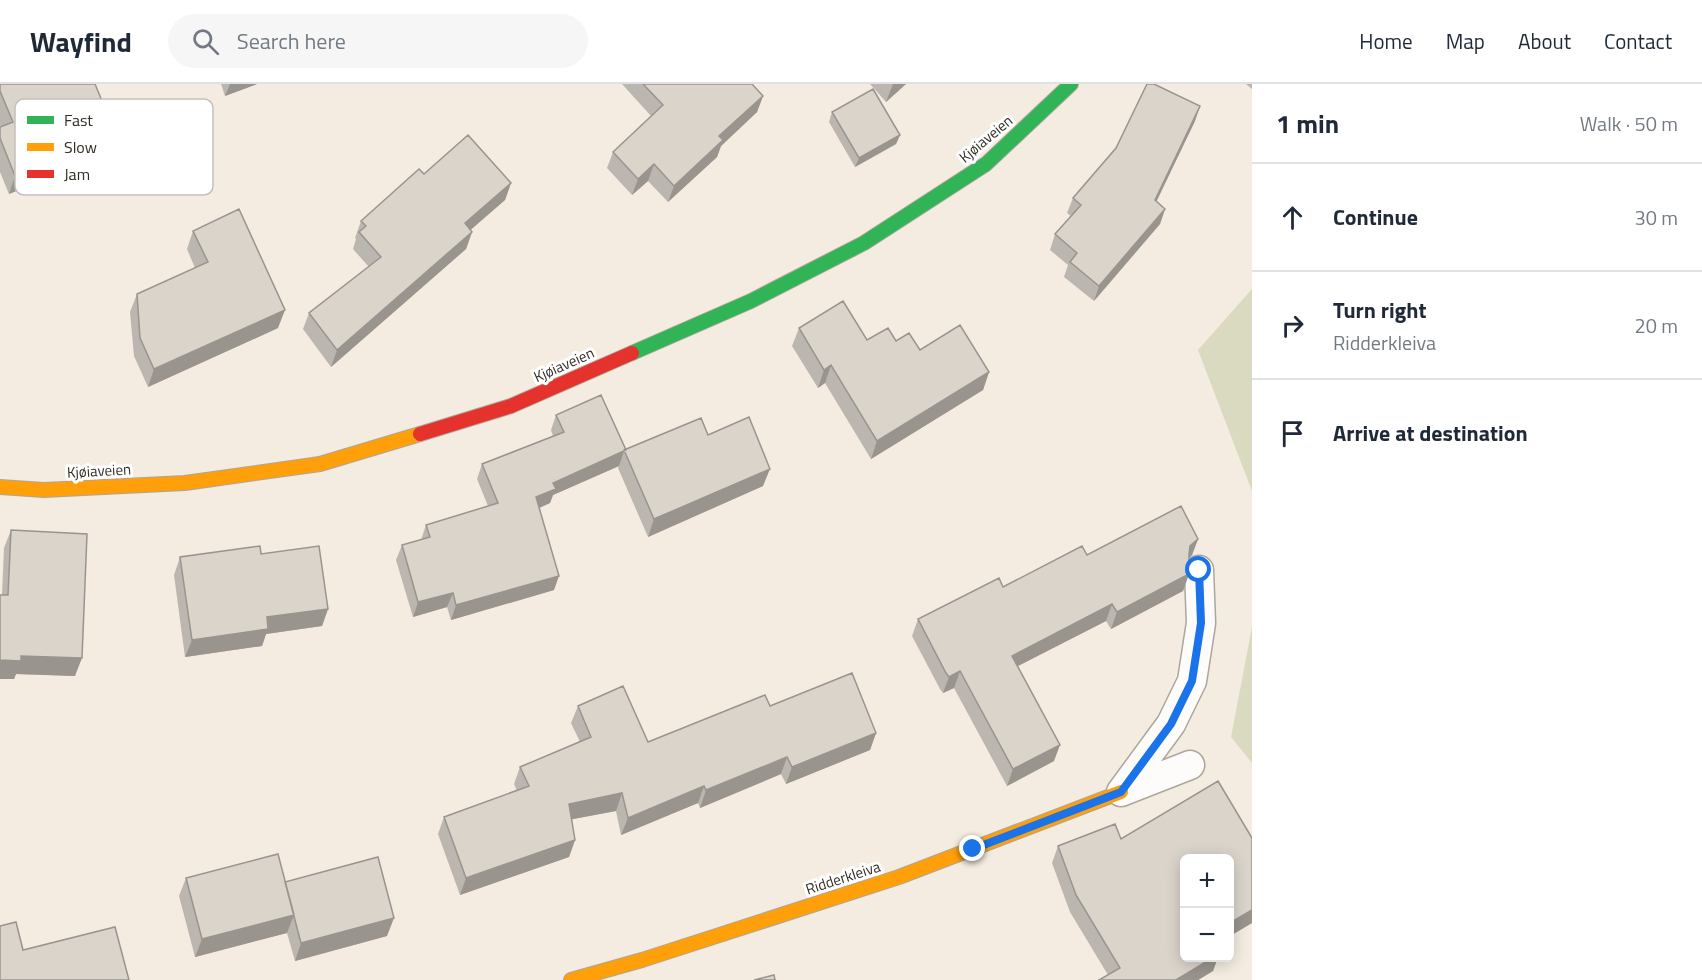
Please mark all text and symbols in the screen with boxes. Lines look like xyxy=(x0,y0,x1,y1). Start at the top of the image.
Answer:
search box xyxy=(168,14,588,68)
text: Wayfind xyxy=(30,20,132,63)
text: Search here xyxy=(237,24,346,58)
icon: search xyxy=(189,25,222,58)
text: Home xyxy=(1359,25,1413,57)
text: Map xyxy=(1446,25,1485,57)
text: About xyxy=(1518,25,1571,57)
text: Contact xyxy=(1604,25,1672,57)
legend xyxy=(15,99,213,195)
text: 1 min xyxy=(1276,104,1339,143)
text: Fast xyxy=(64,108,93,132)
text: Walk · 50 m xyxy=(1580,108,1678,139)
street label: Kjøiaveien xyxy=(954,109,1018,168)
text: Slow xyxy=(64,135,97,159)
text: Jam xyxy=(64,162,90,186)
text: Continue xyxy=(1333,200,1418,234)
icon: ahead xyxy=(1276,201,1309,234)
text: 30 m xyxy=(1634,202,1678,233)
text: Turn right xyxy=(1333,293,1427,327)
icon: right xyxy=(1276,309,1309,342)
text: 20 m xyxy=(1634,310,1678,341)
text: Ridderkleiva xyxy=(1333,327,1436,358)
street label: Kjøiaveien xyxy=(530,341,598,388)
text: Arrive at destination xyxy=(1333,416,1528,450)
icon: arrive xyxy=(1276,417,1309,450)
street label: Kjøiaveien xyxy=(66,457,132,484)
route start xyxy=(1185,556,1211,582)
route end xyxy=(959,835,985,861)
street label: Ridderkleiva xyxy=(803,854,884,900)
map controls xyxy=(1180,854,1234,962)
button: + xyxy=(1180,854,1234,908)
button: − xyxy=(1180,908,1234,962)

